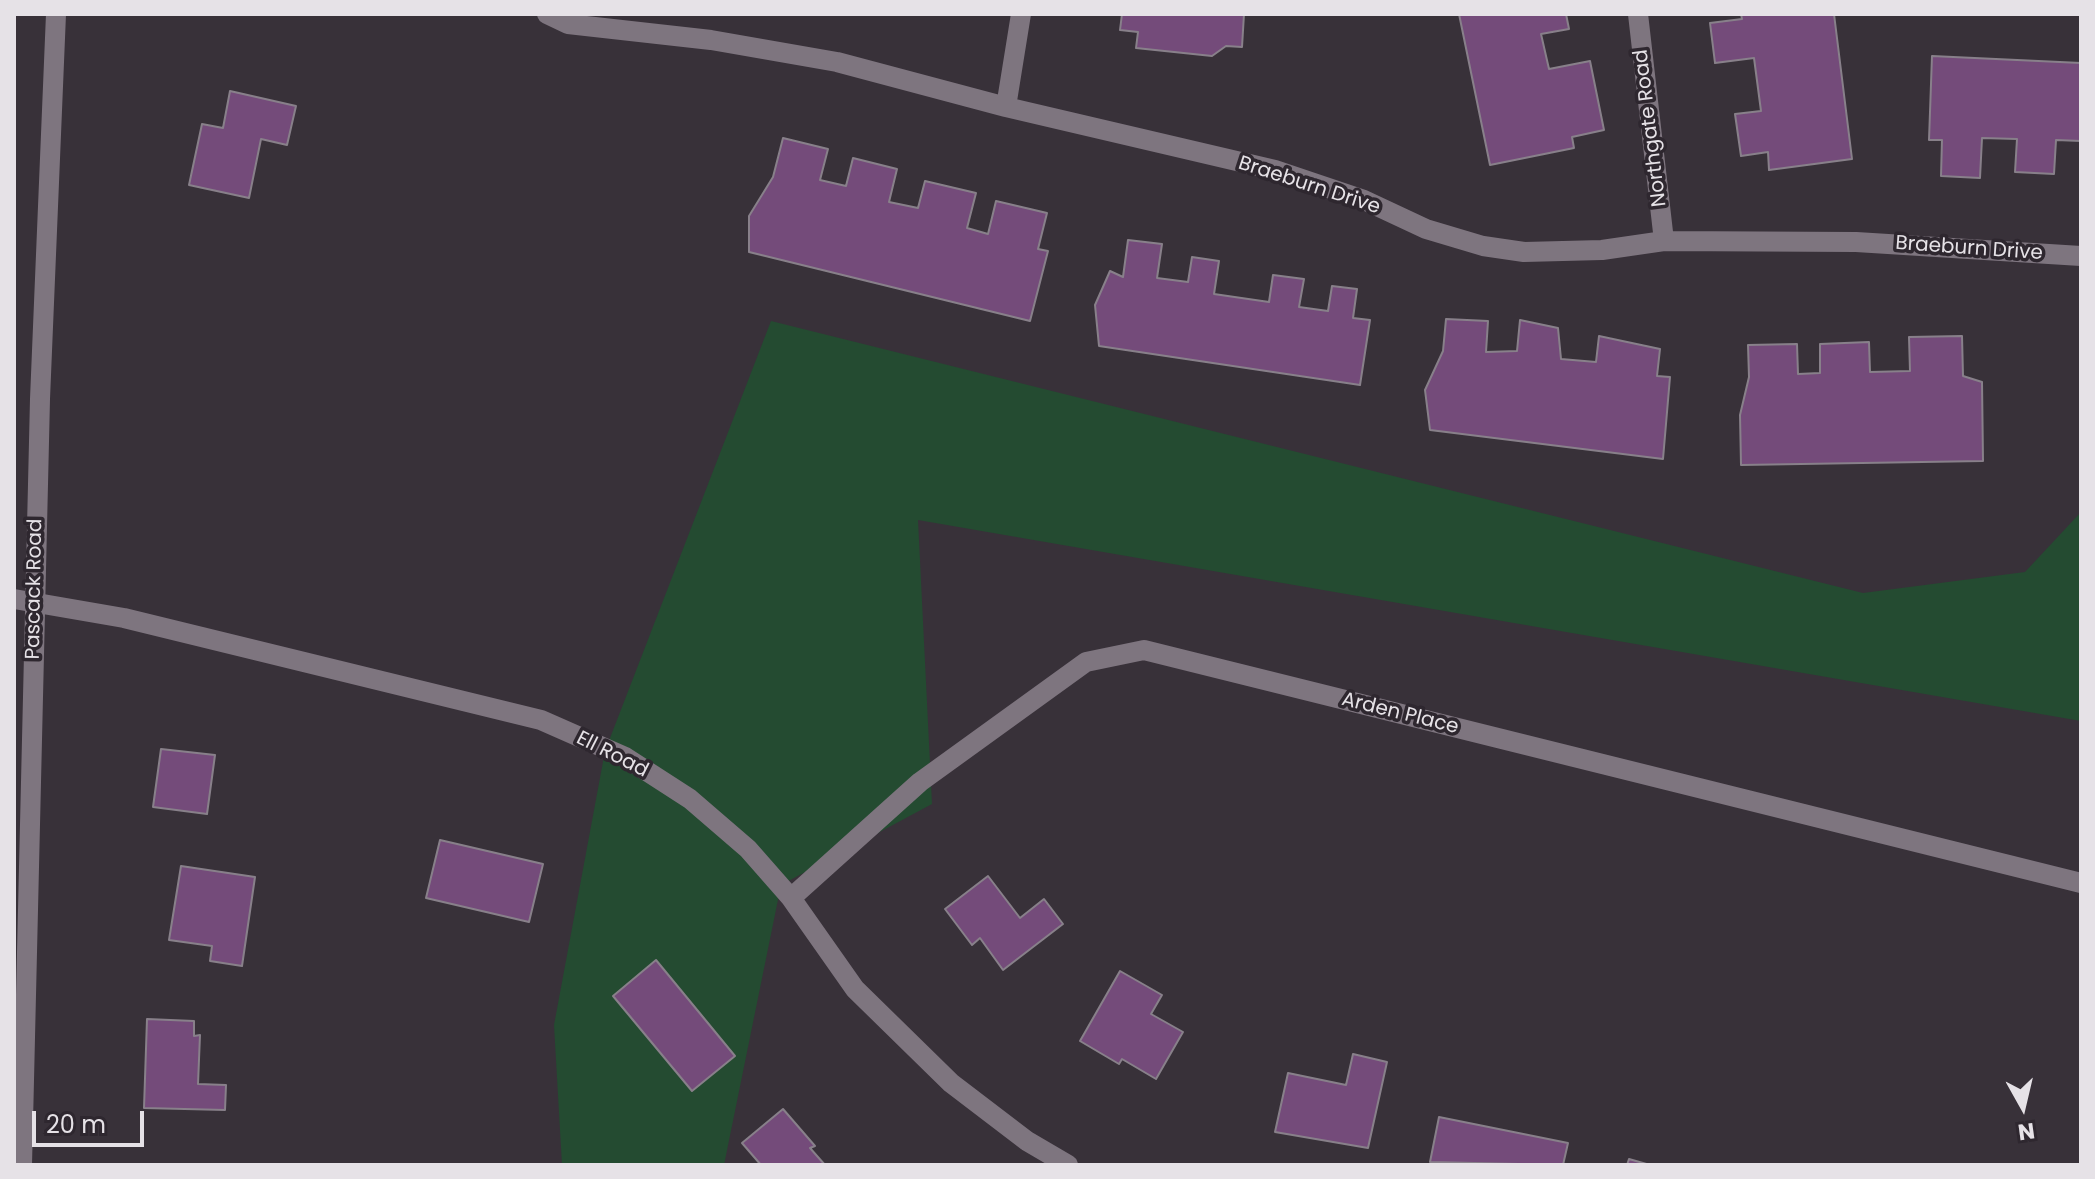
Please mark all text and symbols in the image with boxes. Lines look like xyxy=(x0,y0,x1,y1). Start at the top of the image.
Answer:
street label: Northgate Road xyxy=(1629,48,1673,208)
street label: Braeburn Drive xyxy=(1235,152,1383,220)
street label: Braeburn Drive xyxy=(1894,232,2044,266)
street label: Pascack Road xyxy=(22,518,48,660)
street label: Arden Place xyxy=(1339,688,1461,740)
street label: Ell Road xyxy=(572,727,652,783)
north arrow xyxy=(1983,1067,2063,1147)
scale bar xyxy=(36,1095,148,1145)
text: 20 m xyxy=(46,1108,106,1141)
text: N xyxy=(2016,1115,2037,1148)

